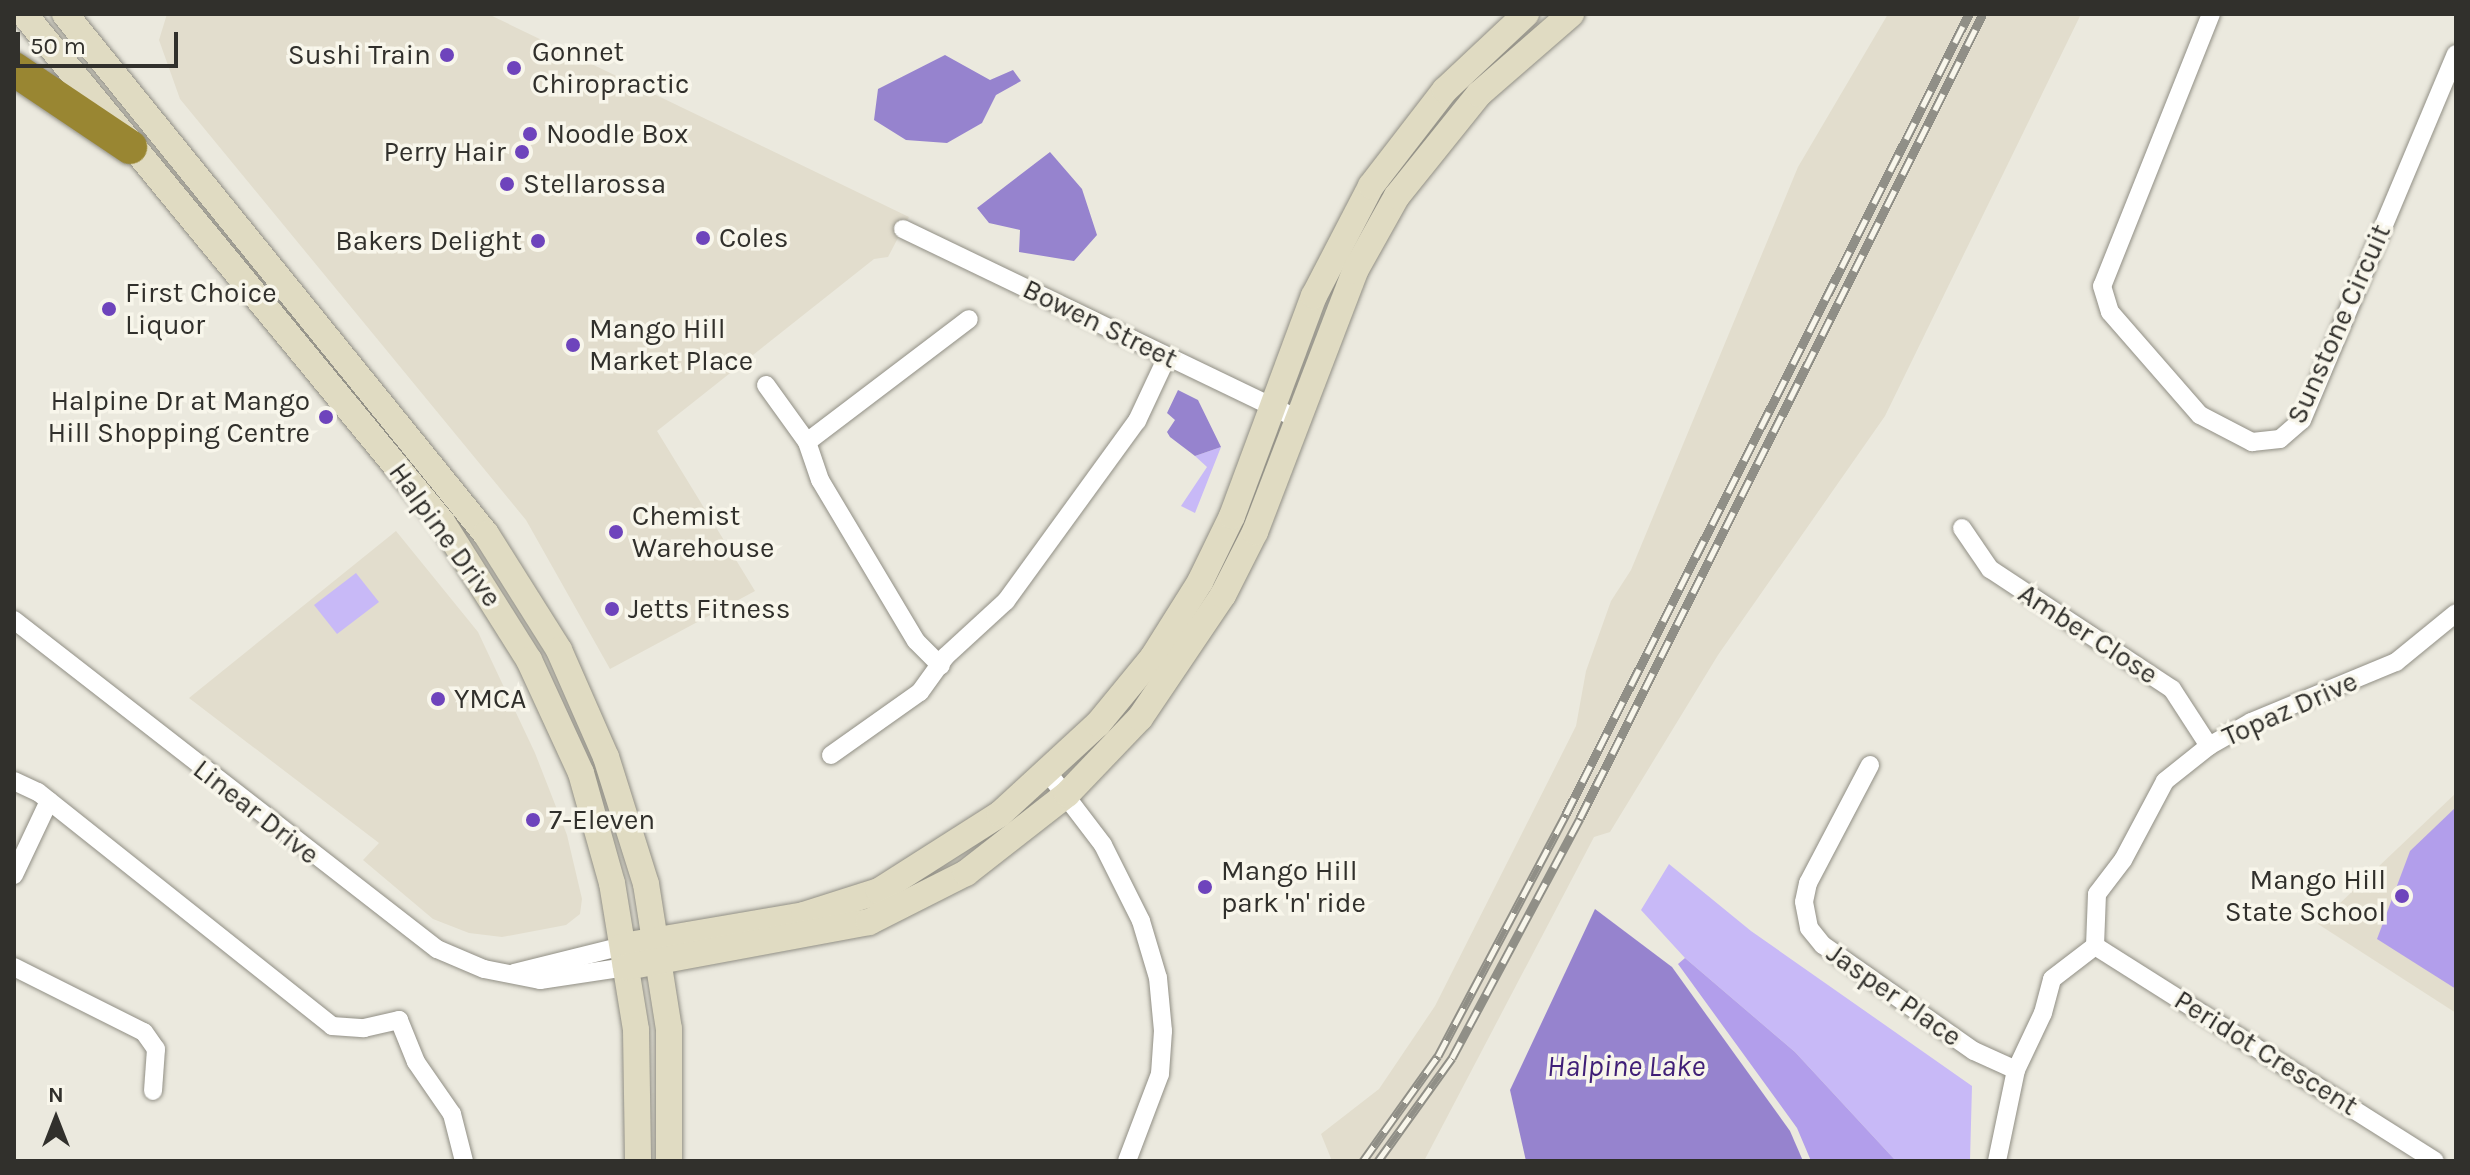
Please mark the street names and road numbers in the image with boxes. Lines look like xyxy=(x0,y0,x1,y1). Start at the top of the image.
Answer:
street label: Sunstone Circuit xyxy=(2280,219,2398,429)
street label: Bowen Street xyxy=(1017,272,1183,376)
street label: Halpine Drive xyxy=(381,456,509,614)
street label: Amber Close xyxy=(2012,576,2164,692)
street label: Topaz Drive xyxy=(2217,664,2363,754)
street label: Linear Drive xyxy=(186,752,326,872)
street label: Jasper Place xyxy=(1820,936,1968,1054)
street label: Peridot Crescent xyxy=(2168,983,2364,1123)

